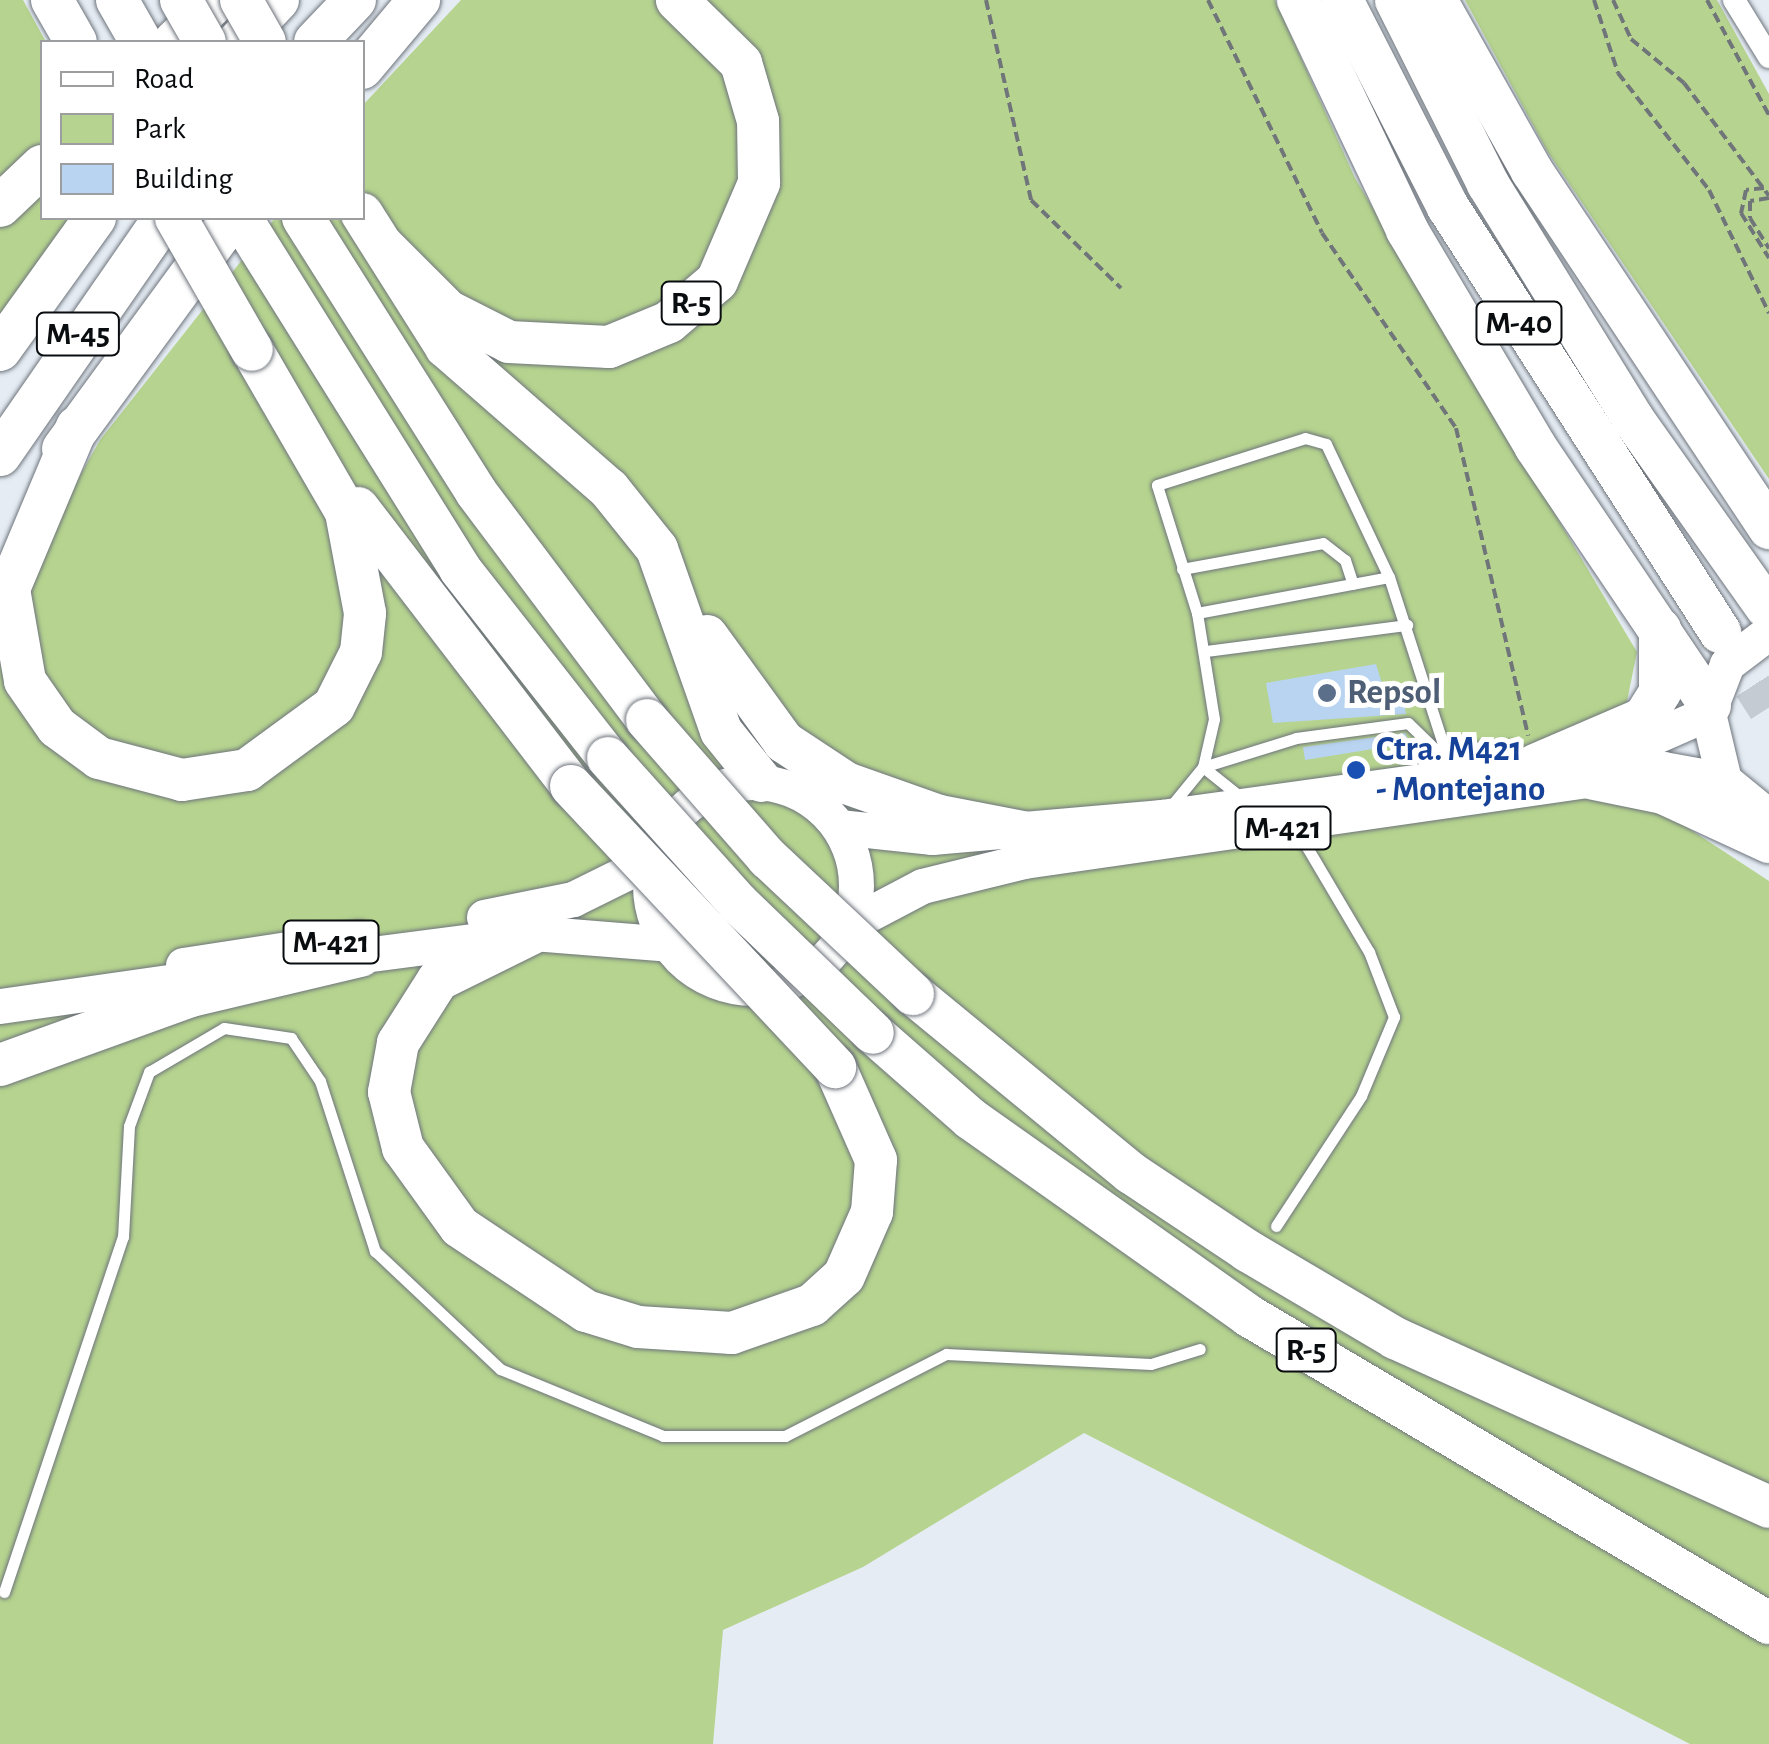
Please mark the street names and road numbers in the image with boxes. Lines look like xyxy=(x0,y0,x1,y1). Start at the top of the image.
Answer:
road number: R-5 xyxy=(658,276,724,330)
road number: M-40 xyxy=(1474,296,1564,350)
road number: M-45 xyxy=(36,307,120,361)
road number: M-421 xyxy=(1233,801,1333,855)
road number: M-421 xyxy=(281,915,381,969)
road number: R-5 xyxy=(1274,1323,1338,1377)

